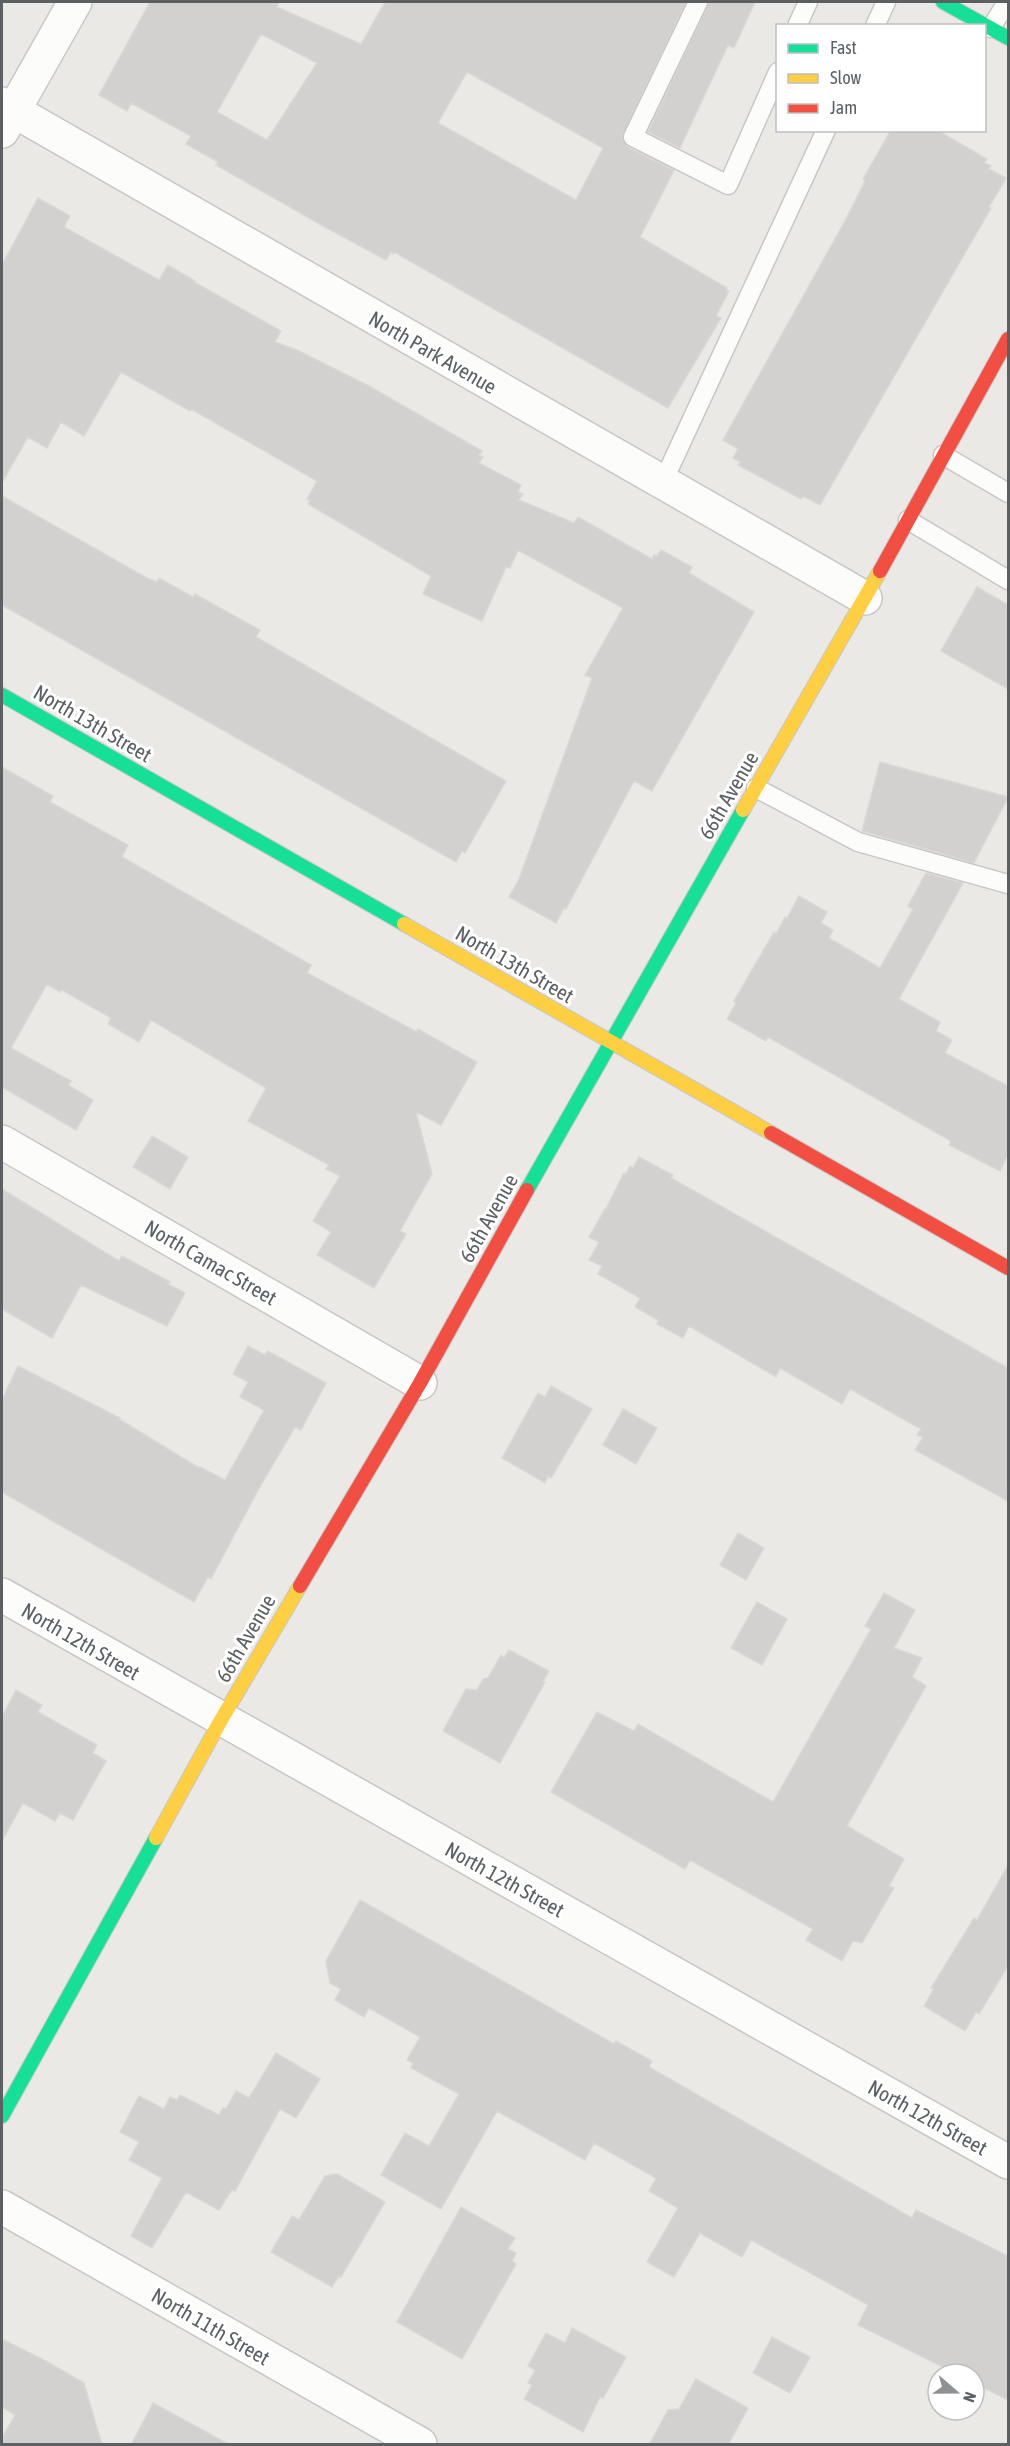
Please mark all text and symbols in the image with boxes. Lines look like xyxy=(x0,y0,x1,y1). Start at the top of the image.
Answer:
legend xyxy=(776,24,986,132)
text: Fast xyxy=(830,37,857,58)
text: Slow xyxy=(830,67,861,88)
text: Jam xyxy=(830,97,857,118)
street label: North Park Avenue xyxy=(365,306,501,398)
street label: North 13th Street xyxy=(30,680,156,766)
street label: 66th Avenue xyxy=(693,747,763,843)
street label: North 13th Street xyxy=(452,921,578,1007)
street label: 66th Avenue xyxy=(454,1170,522,1266)
street label: North Camac Street xyxy=(141,1215,281,1309)
street label: 66th Avenue xyxy=(210,1590,280,1686)
street label: North 12th Street xyxy=(18,1598,144,1684)
street label: North 12th Street xyxy=(441,1836,569,1922)
street label: North 12th Street xyxy=(864,2074,992,2160)
street label: North 11th Street xyxy=(148,2283,274,2369)
north arrow xyxy=(926,2362,986,2422)
text: N xyxy=(960,2390,980,2405)

